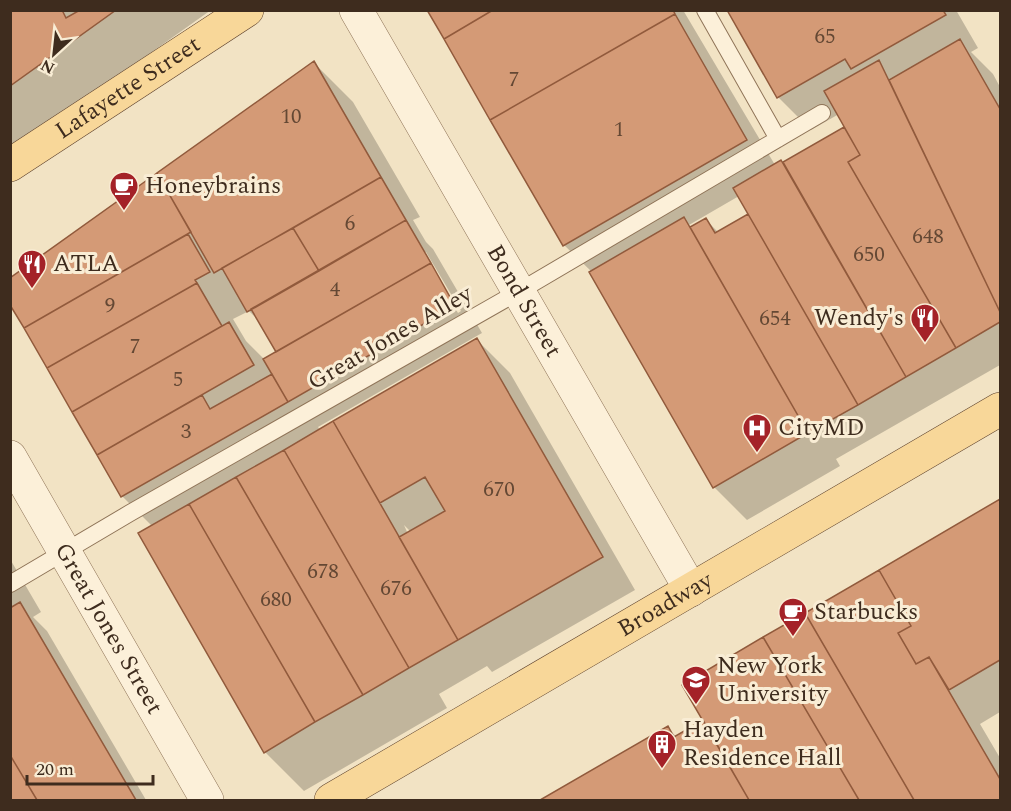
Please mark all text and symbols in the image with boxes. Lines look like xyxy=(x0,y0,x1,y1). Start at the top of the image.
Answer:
house number: 65 xyxy=(815,21,836,53)
north arrow xyxy=(24,24,84,84)
street label: Lafayette Street xyxy=(48,27,208,149)
text: N xyxy=(36,53,59,80)
house number: 7 xyxy=(509,64,519,96)
house number: 10 xyxy=(281,101,302,133)
house number: 1 xyxy=(614,114,624,146)
place label: Honeybrains xyxy=(145,168,281,204)
cafe icon: Honeybrains xyxy=(108,170,140,212)
house number: 6 xyxy=(345,208,355,240)
house number: 648 xyxy=(912,221,944,253)
street label: Bond Street xyxy=(477,238,571,364)
house number: 650 xyxy=(853,239,885,271)
place label: ATLA xyxy=(53,246,119,282)
restaurant icon: ATLA xyxy=(16,248,48,290)
house number: 4 xyxy=(330,274,341,306)
street label: Great Jones Alley xyxy=(301,275,480,400)
house number: 9 xyxy=(105,290,115,322)
place label: Wendy's xyxy=(814,300,904,336)
restaurant icon: Wendy's xyxy=(909,302,941,344)
house number: 654 xyxy=(759,303,791,335)
house number: 7 xyxy=(130,331,140,363)
house number: 5 xyxy=(173,364,183,396)
place label: CityMD xyxy=(778,410,865,446)
hospital icon: CityMD xyxy=(741,412,773,454)
house number: 3 xyxy=(181,416,192,448)
house number: 670 xyxy=(483,474,515,506)
street label: Great Jones Street xyxy=(45,536,172,721)
house number: 678 xyxy=(307,556,339,588)
street label: Broadway xyxy=(611,562,721,647)
house number: 676 xyxy=(380,573,412,605)
house number: 680 xyxy=(260,584,292,616)
place label: Starbucks xyxy=(814,594,918,630)
cafe icon: Starbucks xyxy=(777,596,809,638)
place label: New York University xyxy=(717,648,829,712)
school or university icon: New York University xyxy=(680,664,712,706)
place label: Hayden Residence Hall xyxy=(683,712,842,776)
building icon: Hayden Residence Hall xyxy=(646,728,678,770)
scale bar xyxy=(27,748,153,786)
text: 20 m xyxy=(36,756,74,783)

